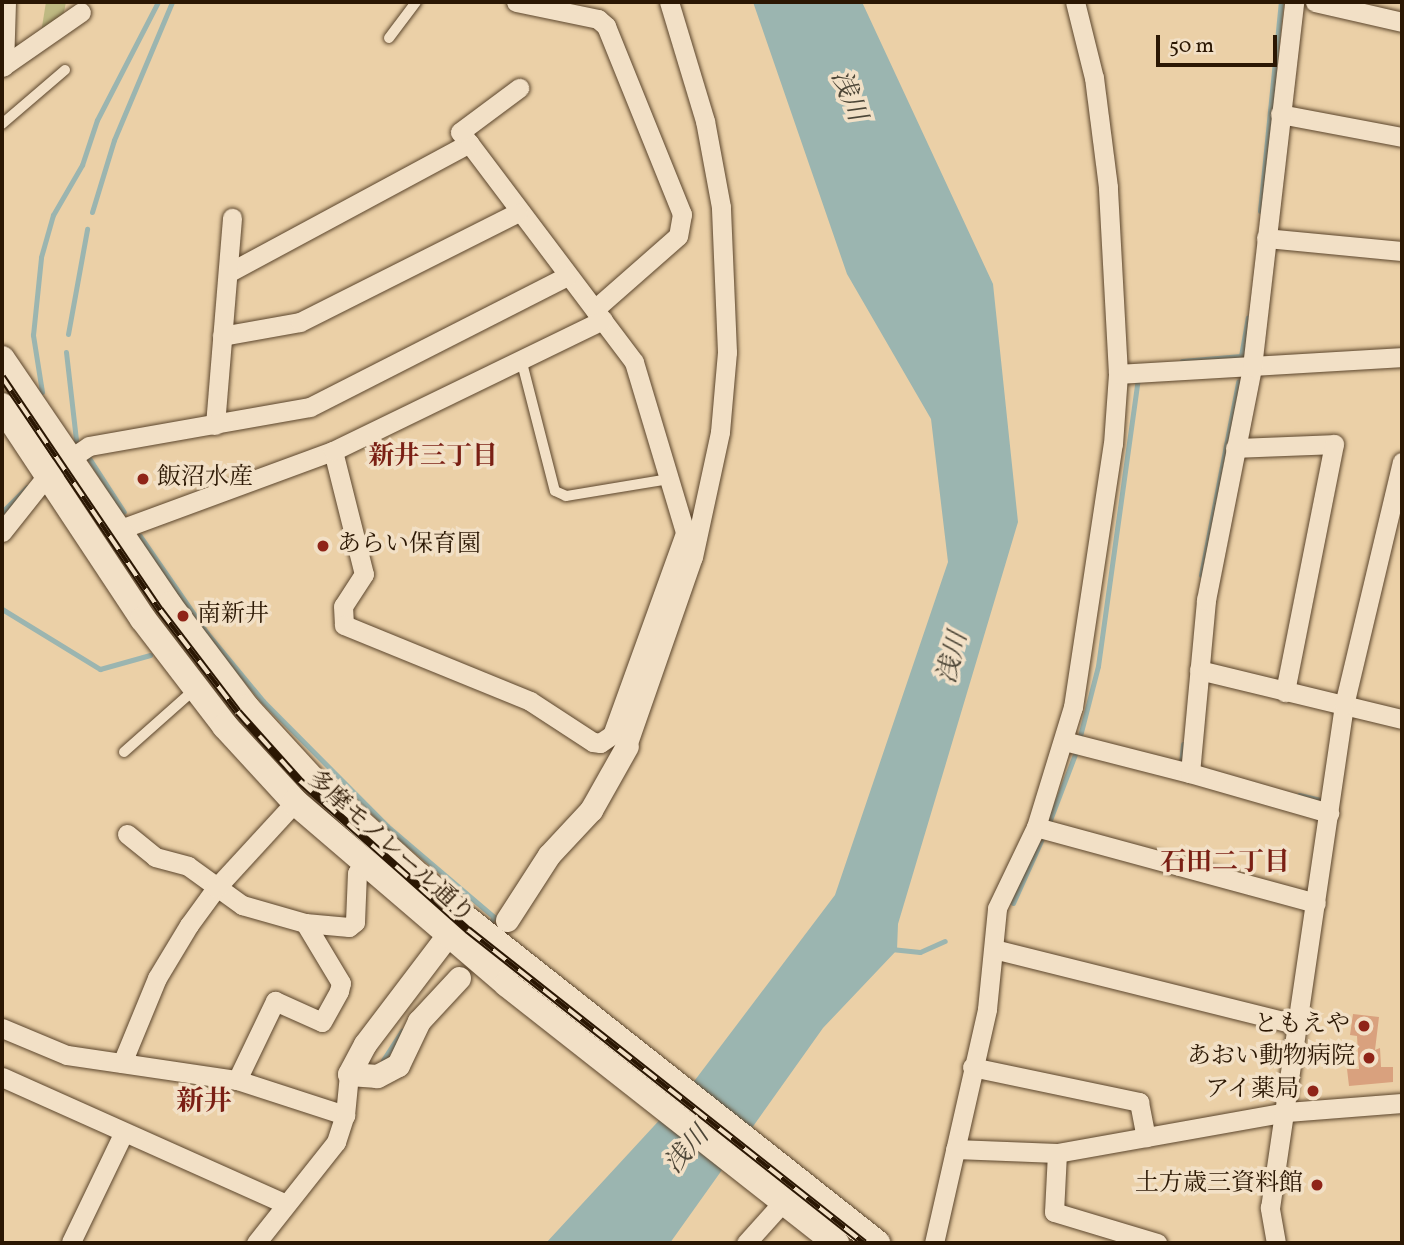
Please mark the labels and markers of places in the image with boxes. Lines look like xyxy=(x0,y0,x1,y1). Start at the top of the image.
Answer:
place label: 飯沼水産 xyxy=(157,465,253,493)
marker: 飯沼水産 xyxy=(135,471,151,487)
place label: あらい保育園 xyxy=(337,532,481,560)
marker: あらい保育園 xyxy=(315,538,331,554)
place label: 南新井 xyxy=(197,602,269,630)
marker: 南新井 xyxy=(175,608,191,624)
place label: ともえや xyxy=(1254,1012,1350,1040)
marker: ともえや xyxy=(1356,1018,1372,1034)
place label: あおい動物病院 xyxy=(1187,1044,1355,1072)
marker: あおい動物病院 xyxy=(1361,1050,1377,1066)
place label: アイ薬局 xyxy=(1203,1077,1299,1105)
marker: アイ薬局 xyxy=(1305,1083,1321,1099)
place label: 土方歳三資料館 xyxy=(1135,1171,1303,1199)
marker: 土方歳三資料館 xyxy=(1309,1177,1325,1193)

